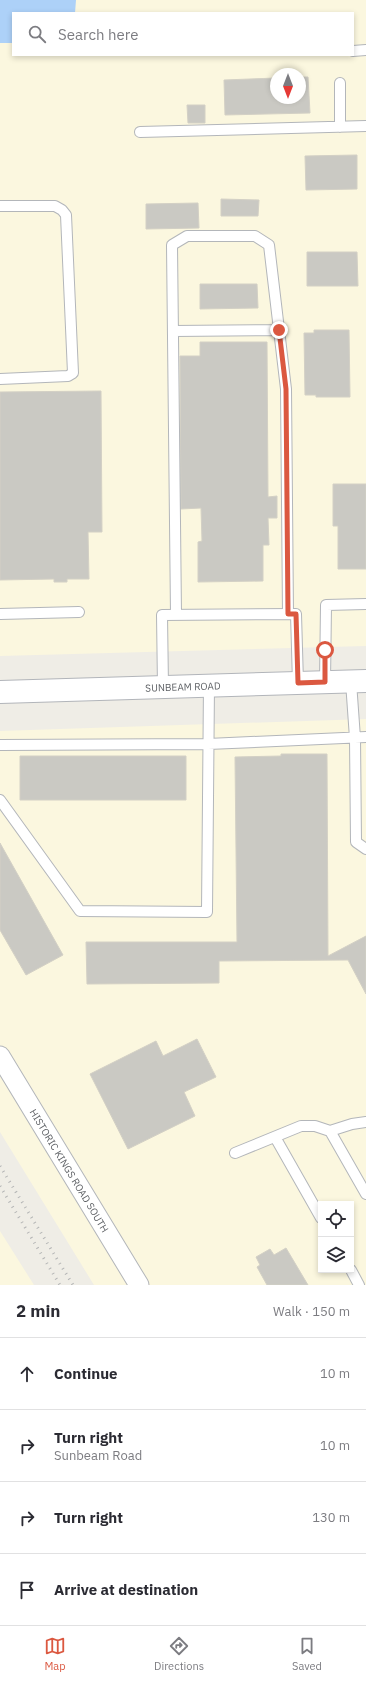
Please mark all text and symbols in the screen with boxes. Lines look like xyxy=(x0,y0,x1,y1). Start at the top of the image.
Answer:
search box xyxy=(12,12,354,56)
icon: search xyxy=(26,23,48,45)
text: Search here xyxy=(58,25,138,44)
north arrow xyxy=(270,68,306,104)
route end xyxy=(270,321,288,339)
route start xyxy=(316,641,334,659)
street label: SUNBEAM ROAD xyxy=(145,679,221,694)
street label: HISTORIC KINGS ROAD SOUTH xyxy=(27,1106,112,1235)
map controls xyxy=(318,1201,354,1273)
button: locate xyxy=(318,1201,354,1237)
button: layers xyxy=(318,1237,354,1273)
text: 2 min xyxy=(16,1300,60,1322)
text: Walk · 150 m xyxy=(273,1303,350,1320)
icon: ahead xyxy=(16,1363,38,1385)
text: Continue xyxy=(54,1364,118,1383)
text: 10 m xyxy=(320,1365,350,1382)
text: Turn right xyxy=(54,1428,123,1447)
icon: right xyxy=(16,1435,38,1457)
text: 10 m xyxy=(320,1437,350,1454)
text: Sunbeam Road xyxy=(54,1447,142,1464)
icon: right xyxy=(16,1507,38,1529)
text: Turn right xyxy=(54,1508,123,1527)
text: 130 m xyxy=(312,1509,350,1526)
icon: arrive xyxy=(16,1579,38,1601)
text: Arrive at destination xyxy=(54,1580,198,1599)
tab: Map xyxy=(44,1635,66,1673)
tab: Directions xyxy=(154,1635,204,1673)
tab: Saved xyxy=(292,1635,322,1673)

